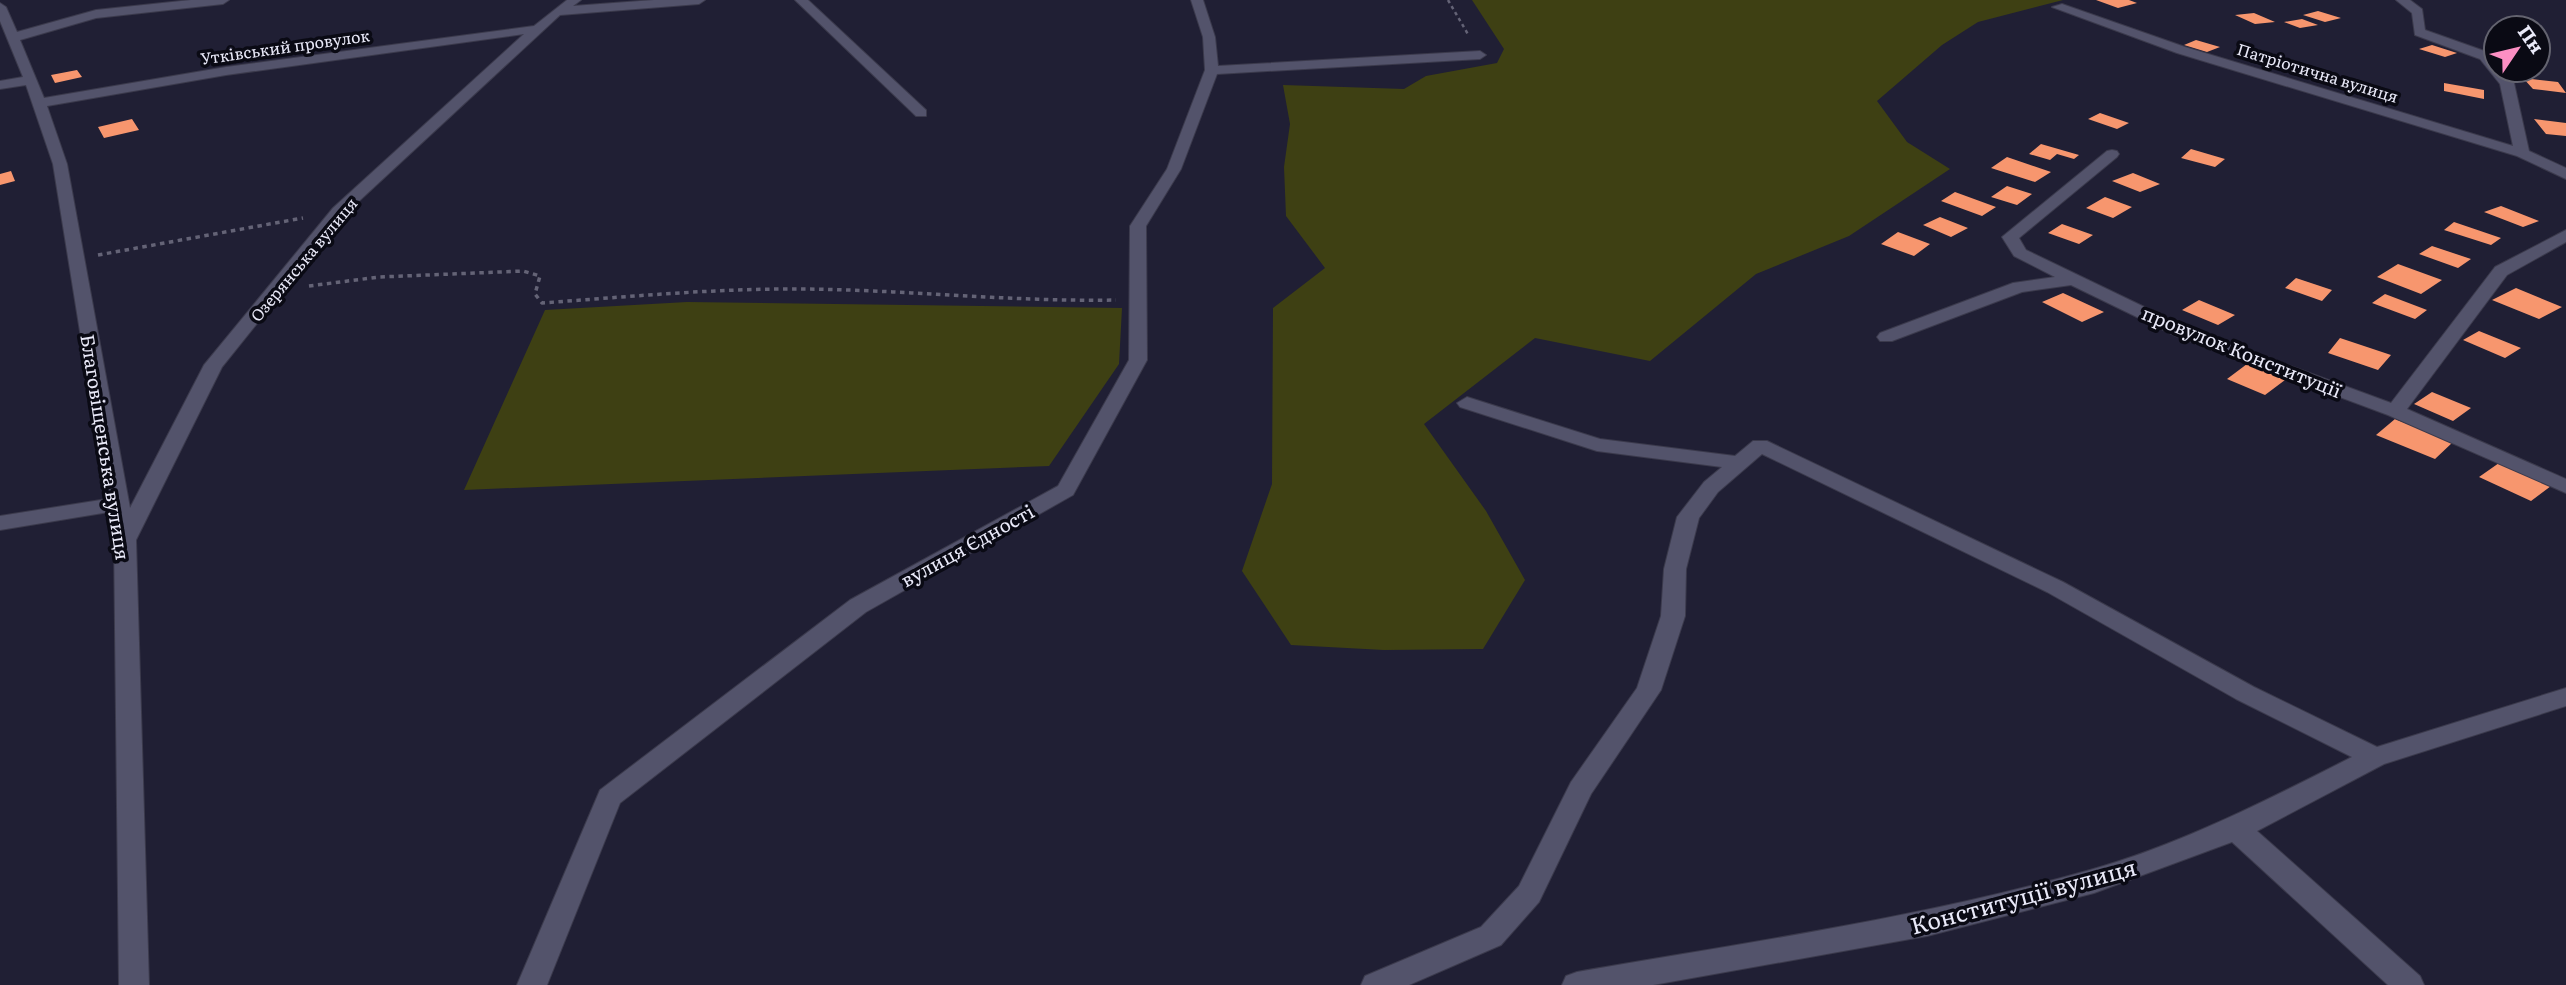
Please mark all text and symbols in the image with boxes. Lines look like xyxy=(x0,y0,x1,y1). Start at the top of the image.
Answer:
north arrow xyxy=(2482,14,2552,84)
text: Пн xyxy=(2512,19,2552,59)
street label: Утківський провулок xyxy=(199,22,372,70)
street label: Патріотична вулиця xyxy=(2234,36,2402,108)
street label: Озерянська вулиця xyxy=(244,192,362,326)
street label: провулок Конституції xyxy=(2138,298,2346,404)
street label: Благовіщенська вулиця xyxy=(74,332,138,562)
street label: вулиця Єдності xyxy=(895,497,1039,593)
street label: Конституції вулиця xyxy=(1906,848,2140,942)

